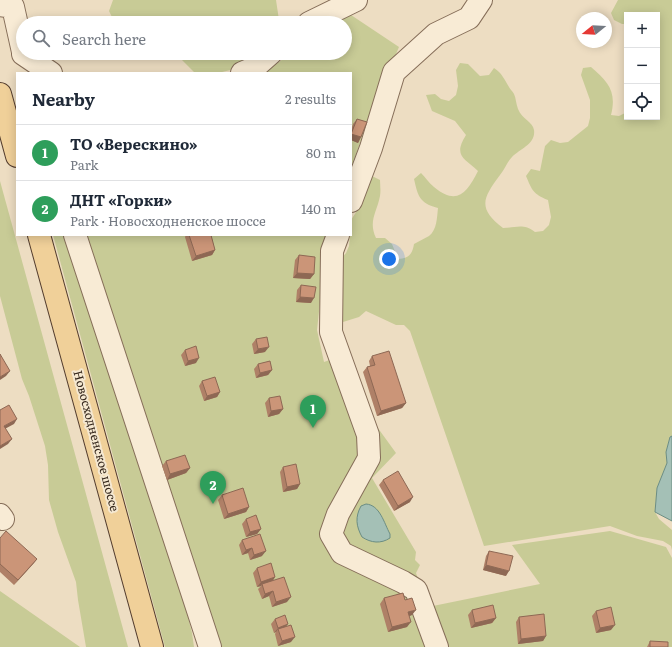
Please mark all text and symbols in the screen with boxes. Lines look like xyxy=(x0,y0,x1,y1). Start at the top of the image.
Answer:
north arrow xyxy=(576,12,612,48)
map controls xyxy=(624,12,660,120)
button: + xyxy=(624,12,660,48)
search box xyxy=(16,16,352,60)
icon: search xyxy=(30,27,52,49)
text: Search here xyxy=(62,27,146,50)
button: − xyxy=(624,48,660,84)
button: locate xyxy=(624,84,660,120)
text: Nearby xyxy=(32,86,95,111)
text: 2 results xyxy=(285,89,336,108)
text: ТО «Верескино» xyxy=(70,132,198,155)
text: 1 xyxy=(42,143,48,162)
text: 80 m xyxy=(306,143,336,162)
text: Park xyxy=(70,155,99,174)
text: ДНТ «Горки» xyxy=(70,188,172,211)
text: 2 xyxy=(42,199,48,218)
text: 140 m xyxy=(301,199,336,218)
text: Park · Новосходненское шоссе xyxy=(70,211,266,230)
your location xyxy=(379,249,399,269)
street label: Новосходненское шоссе xyxy=(69,368,124,513)
pin: 1 xyxy=(300,395,326,428)
pin: 2 xyxy=(200,471,226,504)

